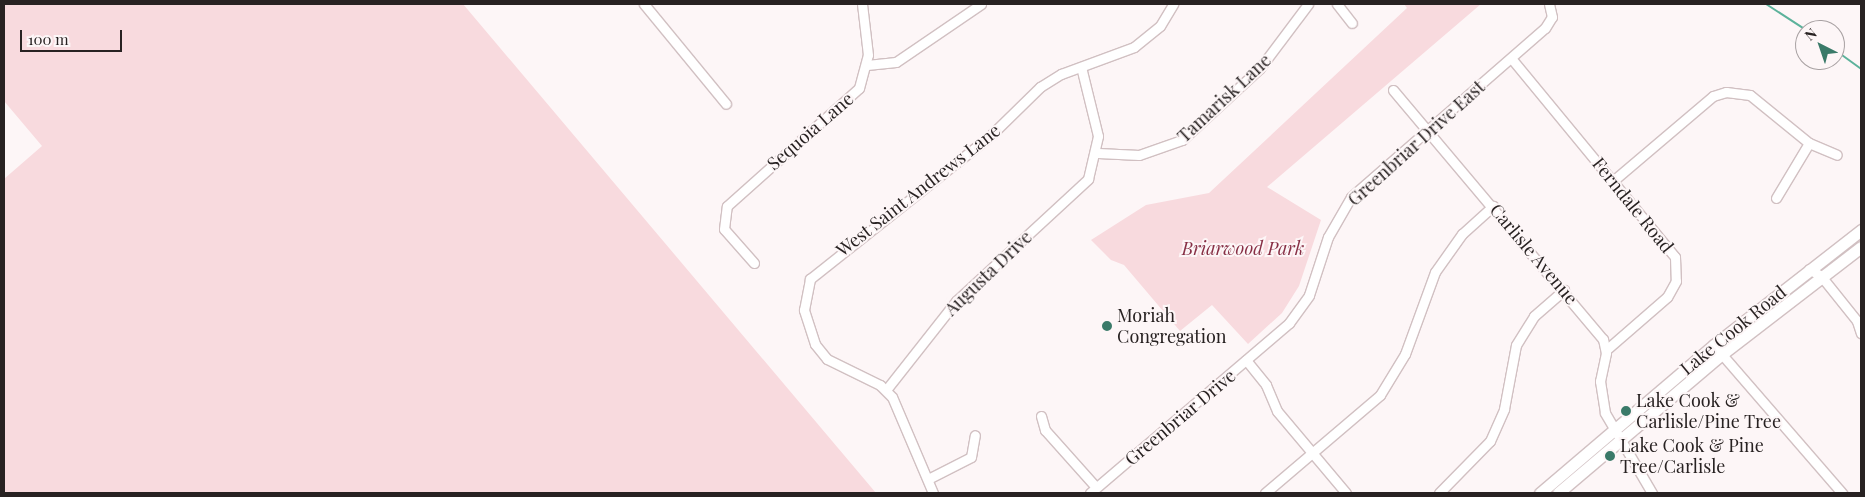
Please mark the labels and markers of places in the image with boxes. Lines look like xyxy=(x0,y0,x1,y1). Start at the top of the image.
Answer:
place label: Moriah Congregation xyxy=(1117,305,1227,348)
marker: Moriah Congregation xyxy=(1101,320,1113,332)
place label: Lake Cook & Carlisle/Pine Tree xyxy=(1636,390,1781,432)
marker: Lake Cook & Carlisle/Pine Tree xyxy=(1620,405,1632,417)
place label: Lake Cook & Pine Tree/Carlisle xyxy=(1620,435,1764,478)
marker: Lake Cook & Pine Tree/Carlisle xyxy=(1604,450,1616,462)

